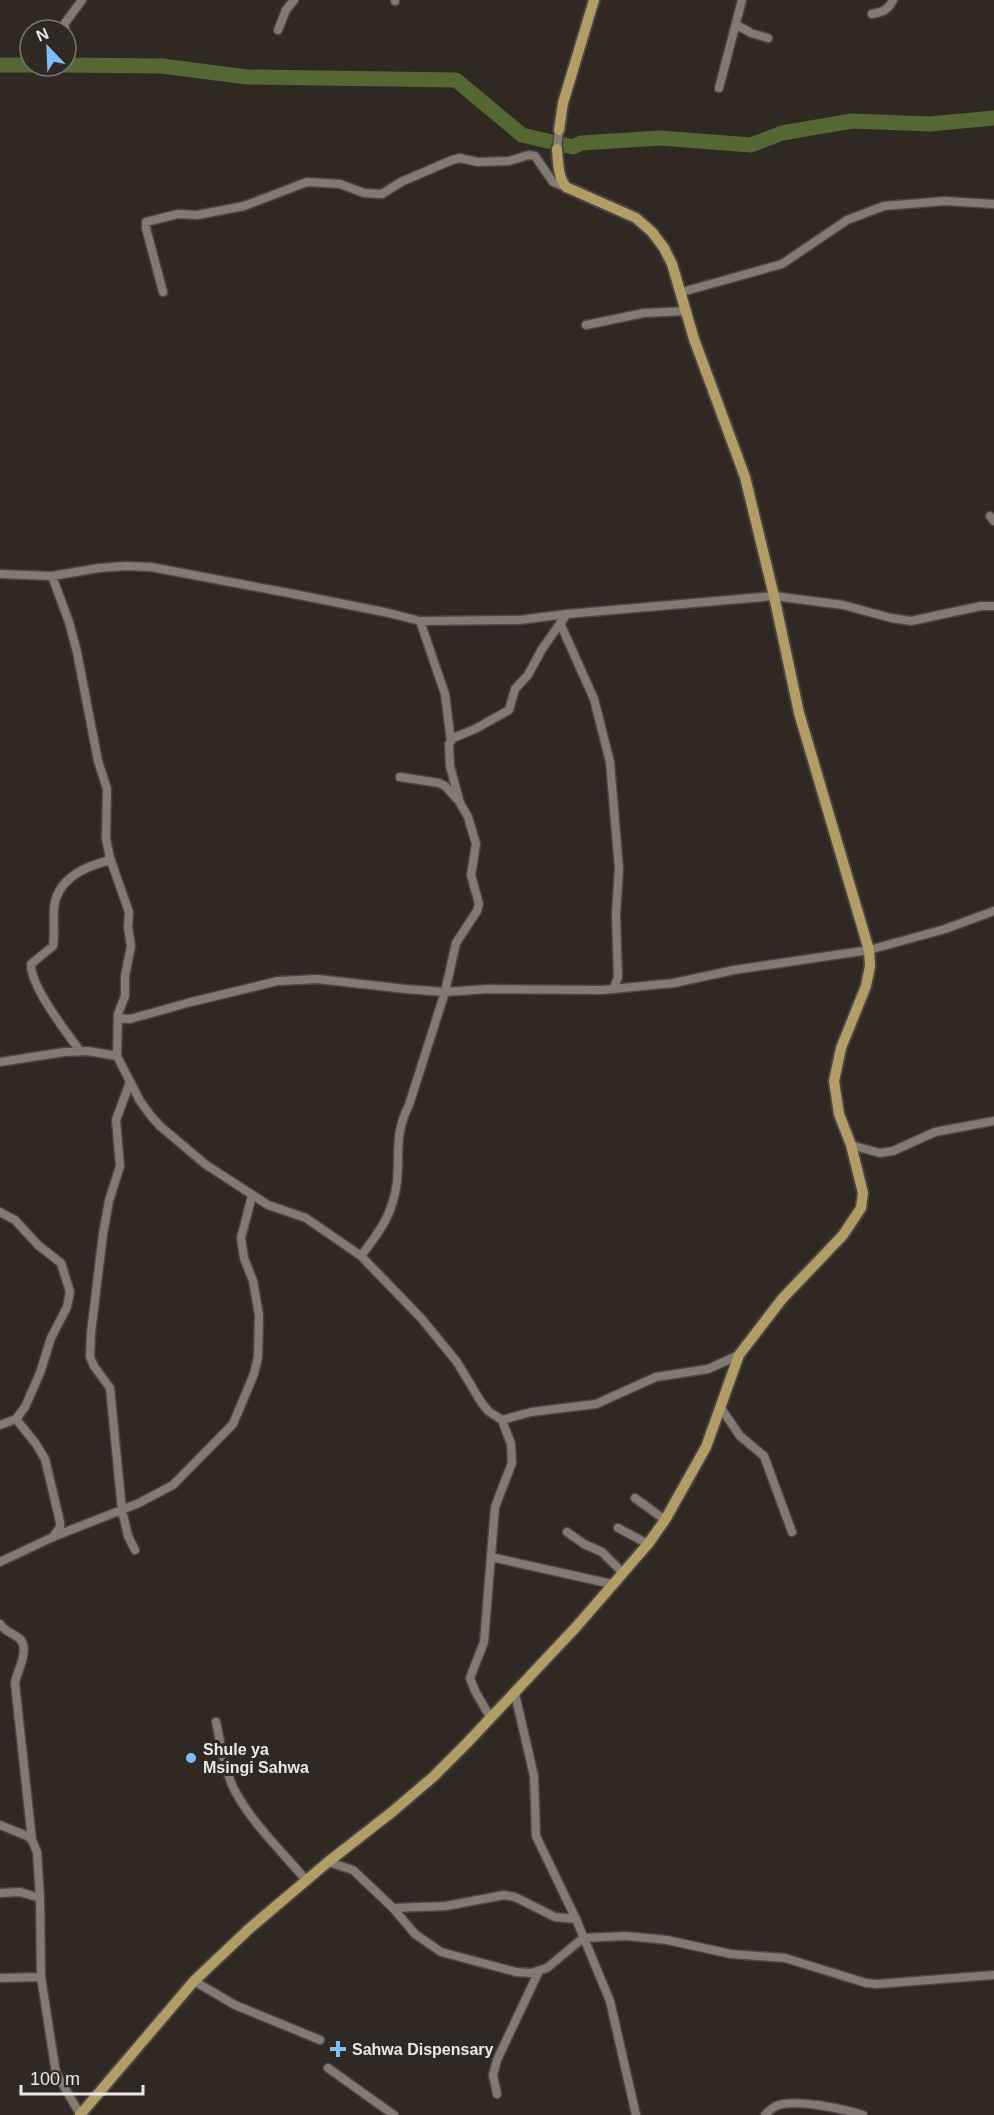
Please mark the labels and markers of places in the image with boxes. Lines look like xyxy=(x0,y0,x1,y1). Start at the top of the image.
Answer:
place label: Shule ya Msingi Sahwa xyxy=(203,1741,309,1776)
marker: Shule ya Msingi Sahwa xyxy=(184,1751,198,1765)
marker: Sahwa Dispensary xyxy=(329,2040,347,2058)
place label: Sahwa Dispensary xyxy=(352,2041,494,2058)

